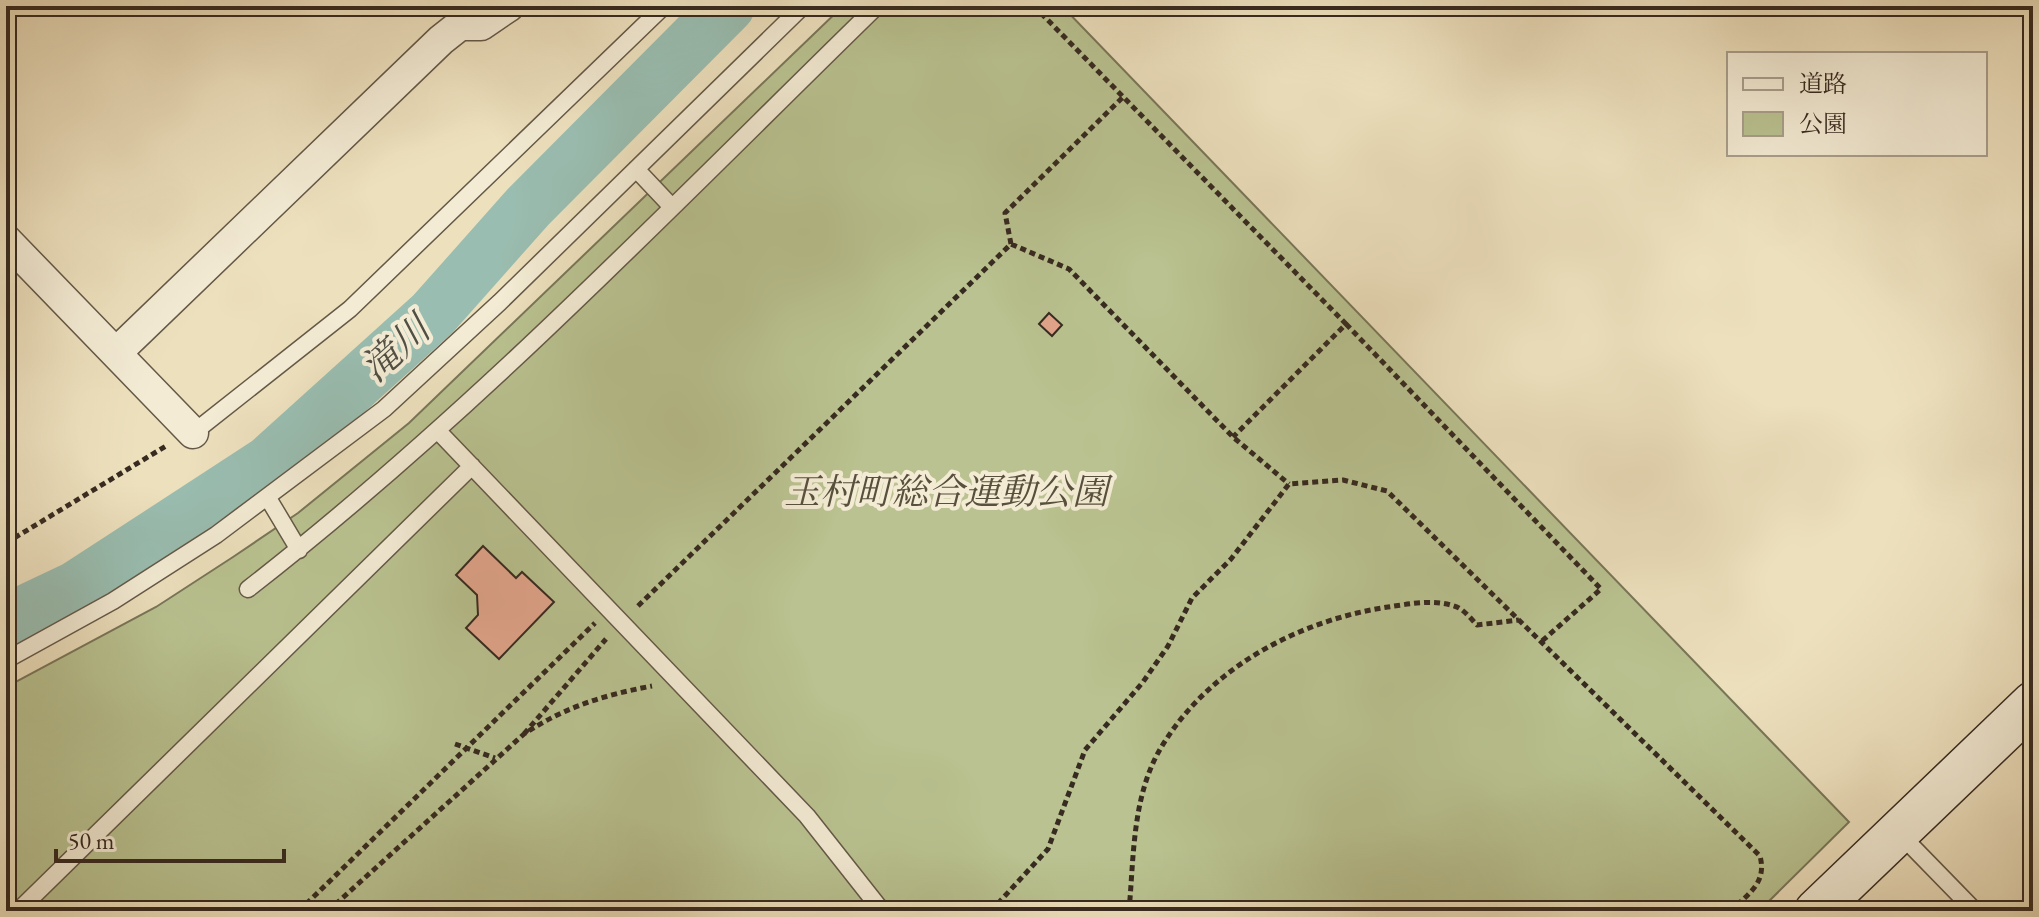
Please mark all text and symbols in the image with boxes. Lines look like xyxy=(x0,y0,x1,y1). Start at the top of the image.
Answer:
legend xyxy=(1727,52,1987,156)
text: 道路 xyxy=(1799,68,1847,99)
text: 公園 xyxy=(1799,108,1847,139)
water label: 滝川 xyxy=(350,302,443,392)
park label: 玉村町総合運動公園 xyxy=(784,468,1113,515)
scale bar xyxy=(56,813,284,863)
text: 50 m xyxy=(68,825,115,856)

